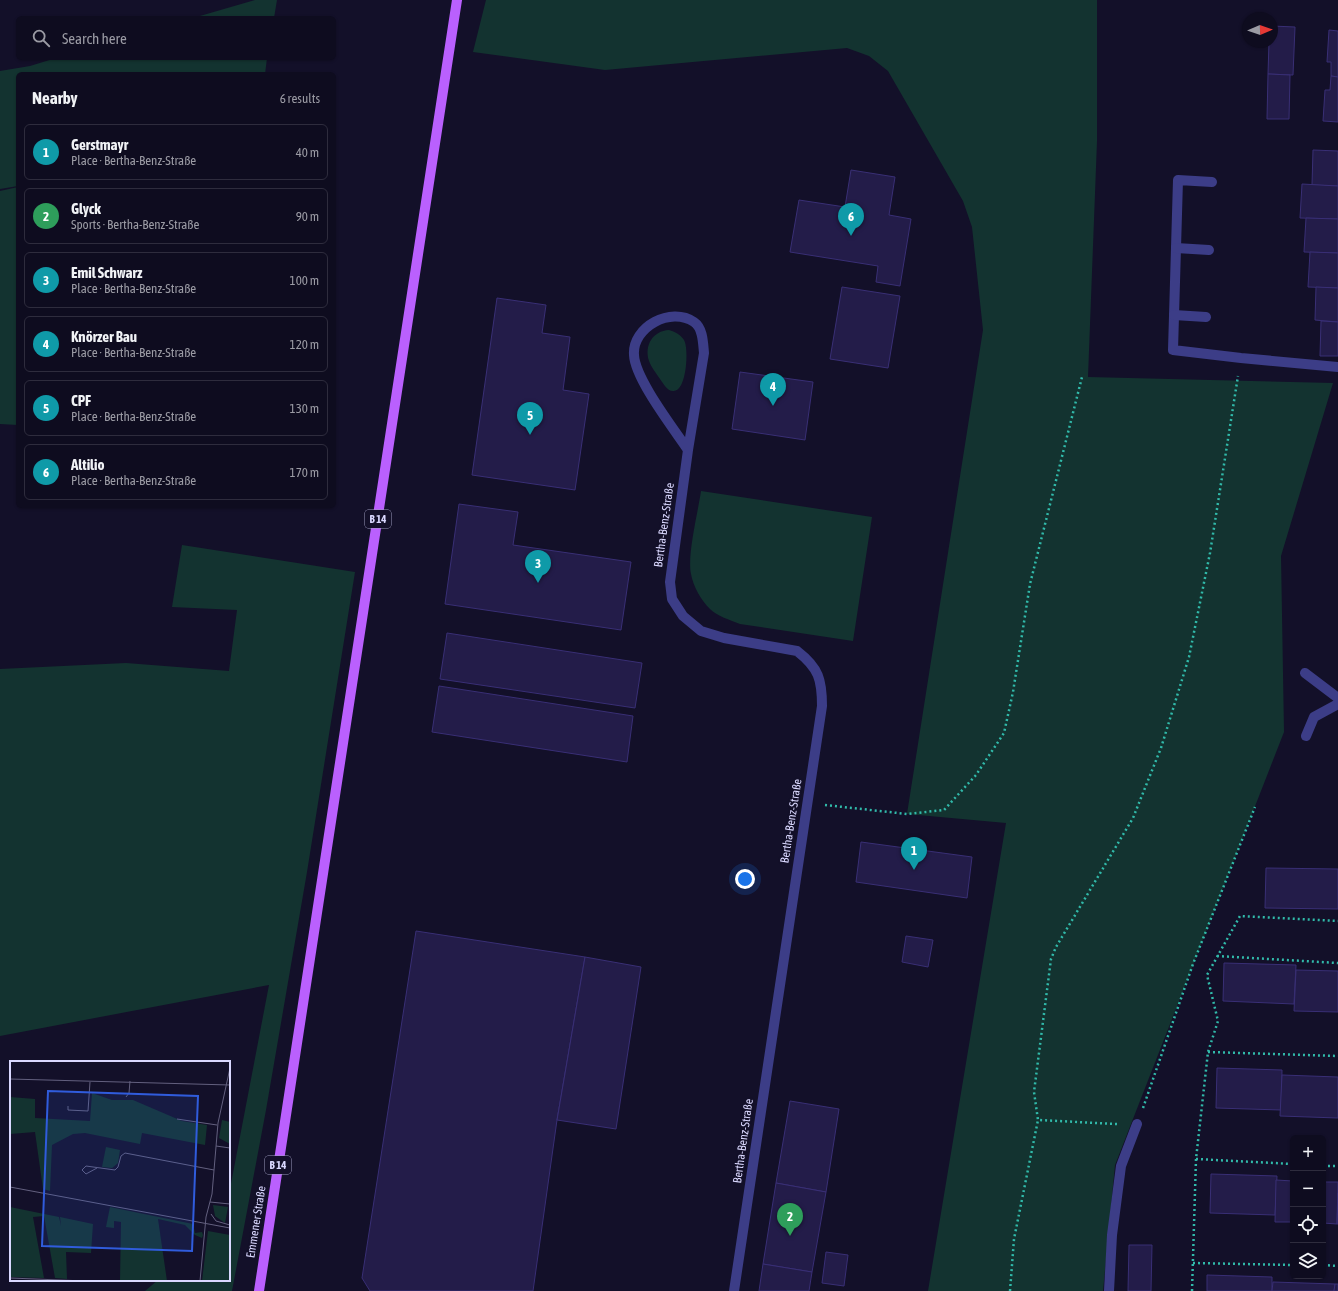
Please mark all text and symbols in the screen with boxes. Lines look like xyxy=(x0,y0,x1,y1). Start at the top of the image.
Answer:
north arrow xyxy=(1242,12,1278,48)
search box xyxy=(16,16,336,60)
icon: search xyxy=(30,27,52,49)
text: Search here xyxy=(62,30,127,47)
text: Nearby xyxy=(32,88,78,108)
text: 6 results xyxy=(280,91,320,106)
text: Gerstmayr xyxy=(71,136,128,153)
text: 1 xyxy=(43,145,49,160)
text: 40 m xyxy=(296,145,319,160)
text: Place · Bertha-Benz-Straße xyxy=(71,153,196,168)
text: Glyck xyxy=(71,200,101,217)
pin: 6 xyxy=(838,203,864,236)
text: 2 xyxy=(43,209,49,224)
text: 90 m xyxy=(296,209,319,224)
text: Sports · Bertha-Benz-Straße xyxy=(71,217,199,232)
text: Emil Schwarz xyxy=(71,264,142,281)
text: 3 xyxy=(43,273,49,288)
text: 100 m xyxy=(290,273,319,288)
text: Place · Bertha-Benz-Straße xyxy=(71,281,196,296)
text: Knörzer Bau xyxy=(71,328,137,345)
text: 4 xyxy=(43,337,49,352)
text: 120 m xyxy=(290,337,319,352)
text: Place · Bertha-Benz-Straße xyxy=(71,345,196,360)
pin: 4 xyxy=(760,373,786,406)
text: CPF xyxy=(71,392,91,409)
text: 5 xyxy=(43,401,49,416)
text: 130 m xyxy=(290,401,319,416)
pin: 5 xyxy=(517,402,543,435)
text: Place · Bertha-Benz-Straße xyxy=(71,409,196,424)
text: Altilio xyxy=(71,456,105,473)
text: 6 xyxy=(43,465,49,480)
text: 170 m xyxy=(290,465,319,480)
text: Place · Bertha-Benz-Straße xyxy=(71,473,196,488)
street label: Bertha-Benz-Straße xyxy=(651,482,677,568)
road number: B 14 xyxy=(365,510,391,528)
pin: 3 xyxy=(525,550,551,583)
street label: Bertha-Benz-Straße xyxy=(777,778,805,864)
pin: 1 xyxy=(901,837,927,870)
your location xyxy=(735,869,755,889)
inset map xyxy=(10,1061,230,1281)
street label: Bertha-Benz-Straße xyxy=(730,1098,756,1184)
map controls xyxy=(1290,1135,1326,1279)
button: + xyxy=(1290,1135,1326,1171)
road number: B 14 xyxy=(265,1156,291,1174)
button: − xyxy=(1290,1171,1326,1207)
street label: Emmener Straße xyxy=(243,1185,269,1259)
pin: 2 xyxy=(777,1203,803,1236)
button: locate xyxy=(1290,1207,1326,1243)
button: layers xyxy=(1290,1243,1326,1279)

